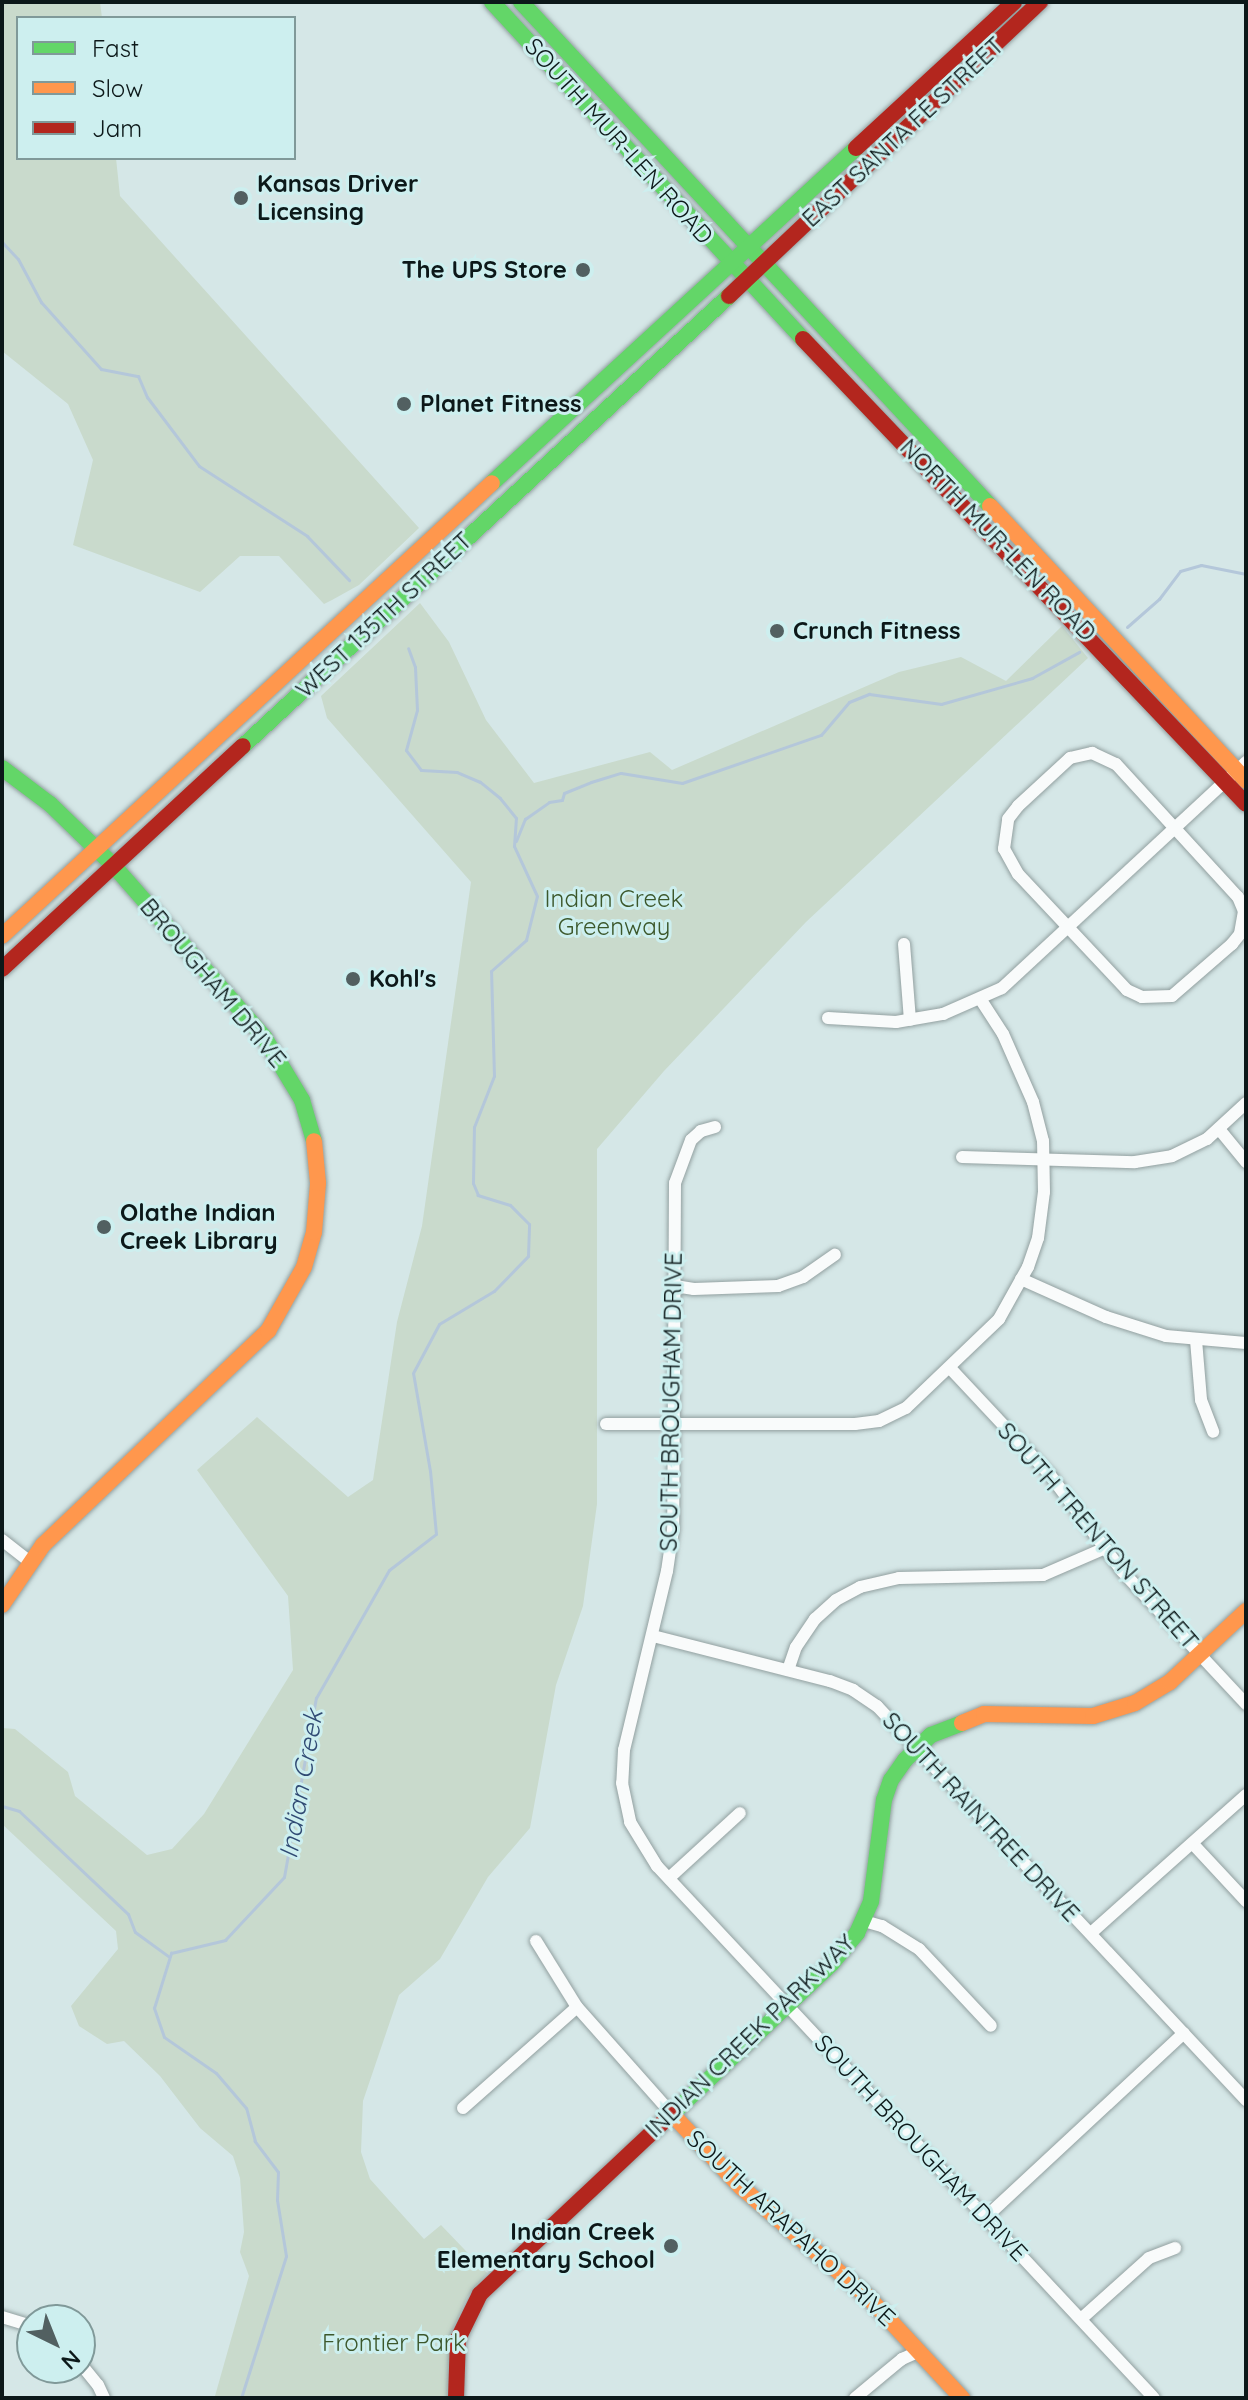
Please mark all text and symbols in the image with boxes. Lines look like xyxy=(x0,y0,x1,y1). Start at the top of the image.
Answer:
legend xyxy=(16,16,296,160)
street label: EAST SANTA FE STREET xyxy=(796,31,1010,233)
street label: SOUTH MUR-LEN ROAD xyxy=(519,32,719,250)
text: Fast xyxy=(92,33,139,63)
text: Slow xyxy=(92,73,143,103)
text: Jam xyxy=(92,113,142,143)
place label: Kansas Driver Licensing xyxy=(257,170,418,226)
marker: Kansas Driver Licensing xyxy=(232,189,250,207)
place label: The UPS Store xyxy=(402,256,567,284)
marker: The UPS Store xyxy=(574,261,592,279)
place label: Planet Fitness xyxy=(420,390,582,418)
marker: Planet Fitness xyxy=(395,395,413,413)
street label: NORTH MUR-LEN ROAD xyxy=(894,433,1102,647)
street label: WEST 135TH STREET xyxy=(290,526,478,704)
place label: Crunch Fitness xyxy=(793,617,961,645)
marker: Crunch Fitness xyxy=(768,622,786,640)
park label: Indian Creek Greenway xyxy=(545,885,683,941)
street label: BROUGHAM DRIVE xyxy=(134,893,292,1073)
place label: Kohl's xyxy=(369,965,436,993)
marker: Kohl's xyxy=(344,970,362,988)
place label: Olathe Indian Creek Library xyxy=(120,1199,278,1255)
marker: Olathe Indian Creek Library xyxy=(95,1218,113,1236)
street label: SOUTH BROUGHAM DRIVE xyxy=(654,1252,688,1552)
street label: SOUTH TRENTON STREET xyxy=(992,1417,1204,1655)
street label: SOUTH RAINTREE DRIVE xyxy=(876,1706,1086,1928)
water label: Indian Creek xyxy=(273,1707,329,1861)
street label: INDIAN CREEK PARKWAY xyxy=(639,1929,861,2143)
street label: SOUTH BROUGHAM DRIVE xyxy=(808,2029,1034,2267)
street label: SOUTH ARAPAHO DRIVE xyxy=(681,2124,901,2332)
place label: Indian Creek Elementary School xyxy=(437,2218,655,2274)
marker: Indian Creek Elementary School xyxy=(662,2237,680,2255)
north arrow xyxy=(16,2304,96,2384)
park label: Frontier Park xyxy=(322,2329,466,2357)
text: N xyxy=(56,2344,86,2376)

